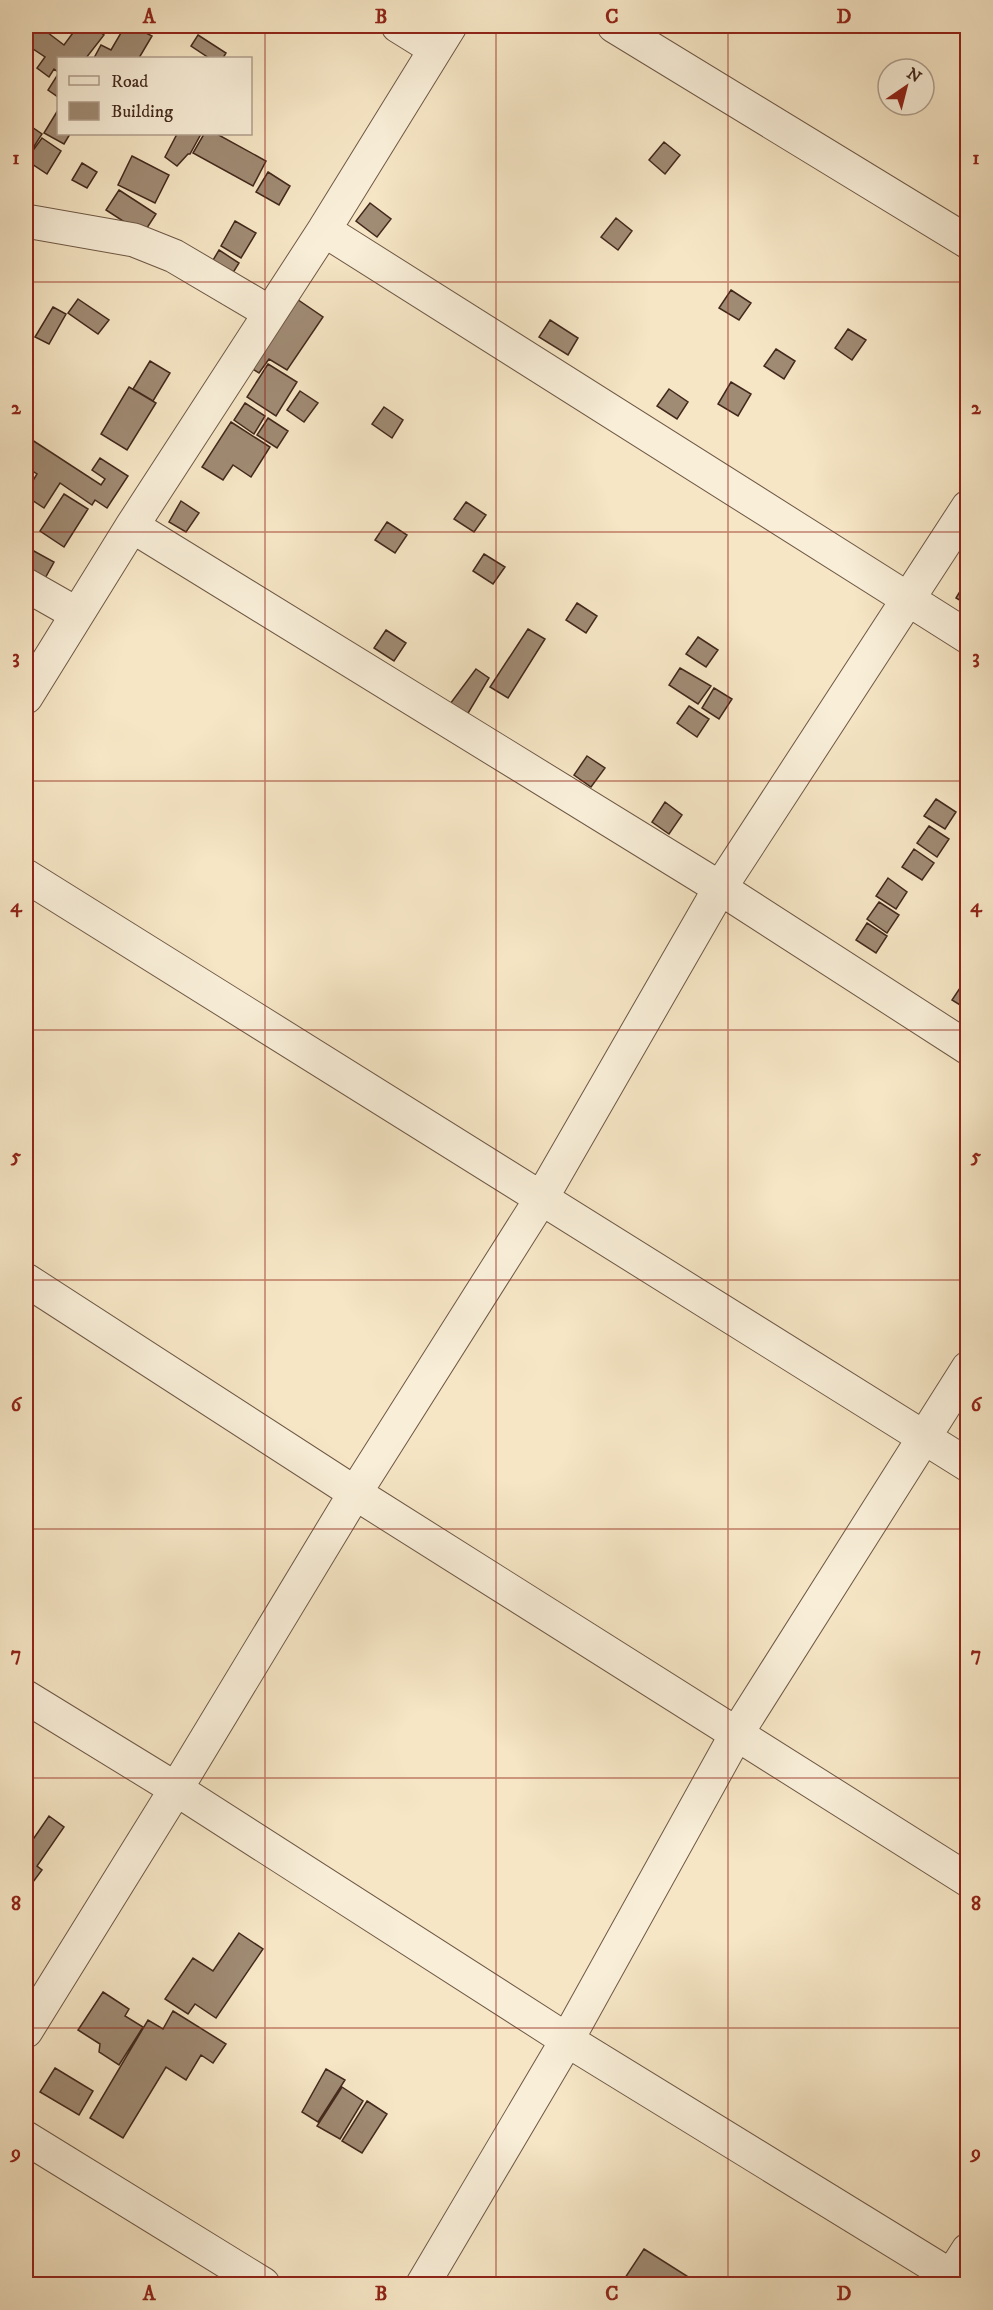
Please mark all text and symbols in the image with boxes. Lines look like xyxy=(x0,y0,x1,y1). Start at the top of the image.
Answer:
text: A xyxy=(142,5,157,30)
text: B xyxy=(375,5,387,30)
text: C xyxy=(605,5,619,30)
text: D xyxy=(837,5,852,30)
legend xyxy=(57,57,252,135)
north arrow xyxy=(876,57,936,117)
text: N xyxy=(903,64,925,87)
text: Road xyxy=(111,71,148,93)
text: Building xyxy=(111,101,173,123)
text: 1 xyxy=(12,146,20,171)
text: 1 xyxy=(972,146,980,171)
text: 2 xyxy=(11,396,22,421)
text: 2 xyxy=(971,396,982,421)
text: 3 xyxy=(12,645,20,670)
text: 3 xyxy=(972,645,980,670)
text: 4 xyxy=(10,894,23,919)
text: 4 xyxy=(970,894,983,919)
text: 5 xyxy=(10,1144,21,1169)
text: 5 xyxy=(970,1144,981,1169)
text: 6 xyxy=(11,1393,23,1418)
text: 6 xyxy=(971,1393,983,1418)
text: 7 xyxy=(11,1642,21,1667)
text: 7 xyxy=(971,1642,981,1667)
text: 8 xyxy=(11,1892,21,1917)
text: 8 xyxy=(971,1892,981,1917)
text: 9 xyxy=(9,2141,21,2166)
text: 9 xyxy=(969,2141,981,2166)
text: A xyxy=(142,2282,157,2307)
text: B xyxy=(375,2282,387,2307)
text: C xyxy=(605,2282,619,2307)
text: D xyxy=(837,2282,852,2307)

